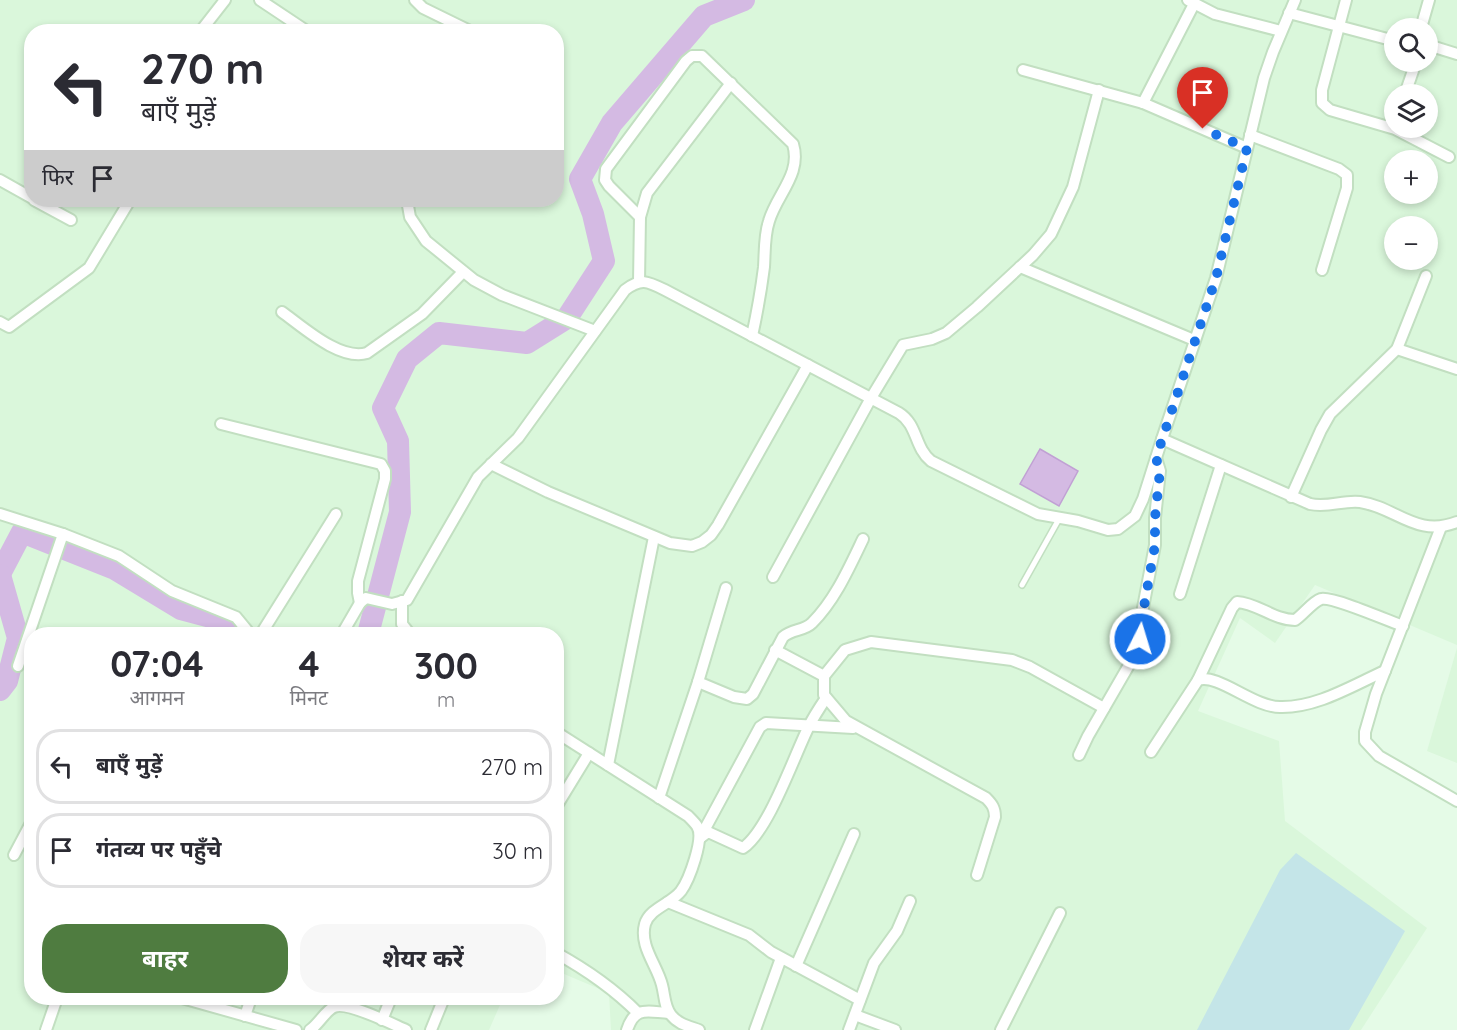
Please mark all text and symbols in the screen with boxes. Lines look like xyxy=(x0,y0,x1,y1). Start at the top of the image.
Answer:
map controls xyxy=(1384,18,1438,270)
button: search xyxy=(1384,18,1438,72)
text: 270 m xyxy=(141,42,264,95)
icon: left xyxy=(42,48,120,126)
pin xyxy=(1177,67,1228,129)
icon: arrive xyxy=(1186,76,1219,109)
button: layers xyxy=(1384,84,1438,138)
text: बाएँ मुड़ें xyxy=(141,94,216,128)
button: + xyxy=(1384,150,1438,204)
icon: arrive xyxy=(86,162,119,195)
text: फिर xyxy=(42,163,74,191)
button: − xyxy=(1384,216,1438,270)
position arrow xyxy=(1108,607,1172,671)
text: 07:04 xyxy=(110,641,204,686)
text: 4 xyxy=(298,641,320,686)
text: 300 xyxy=(414,643,478,688)
text: आगमन xyxy=(130,685,184,710)
text: मिनट xyxy=(290,685,328,710)
text: m xyxy=(437,687,455,712)
icon: left xyxy=(45,750,78,783)
text: बाएँ मुड़ें xyxy=(96,751,162,779)
text: 270 m xyxy=(481,753,543,781)
icon: arrive xyxy=(45,834,78,867)
text: गंतव्य पर पहुँचे xyxy=(96,835,221,863)
text: 30 m xyxy=(492,837,543,865)
button: बाहर xyxy=(42,924,288,993)
button: शेयर करें xyxy=(300,924,546,993)

